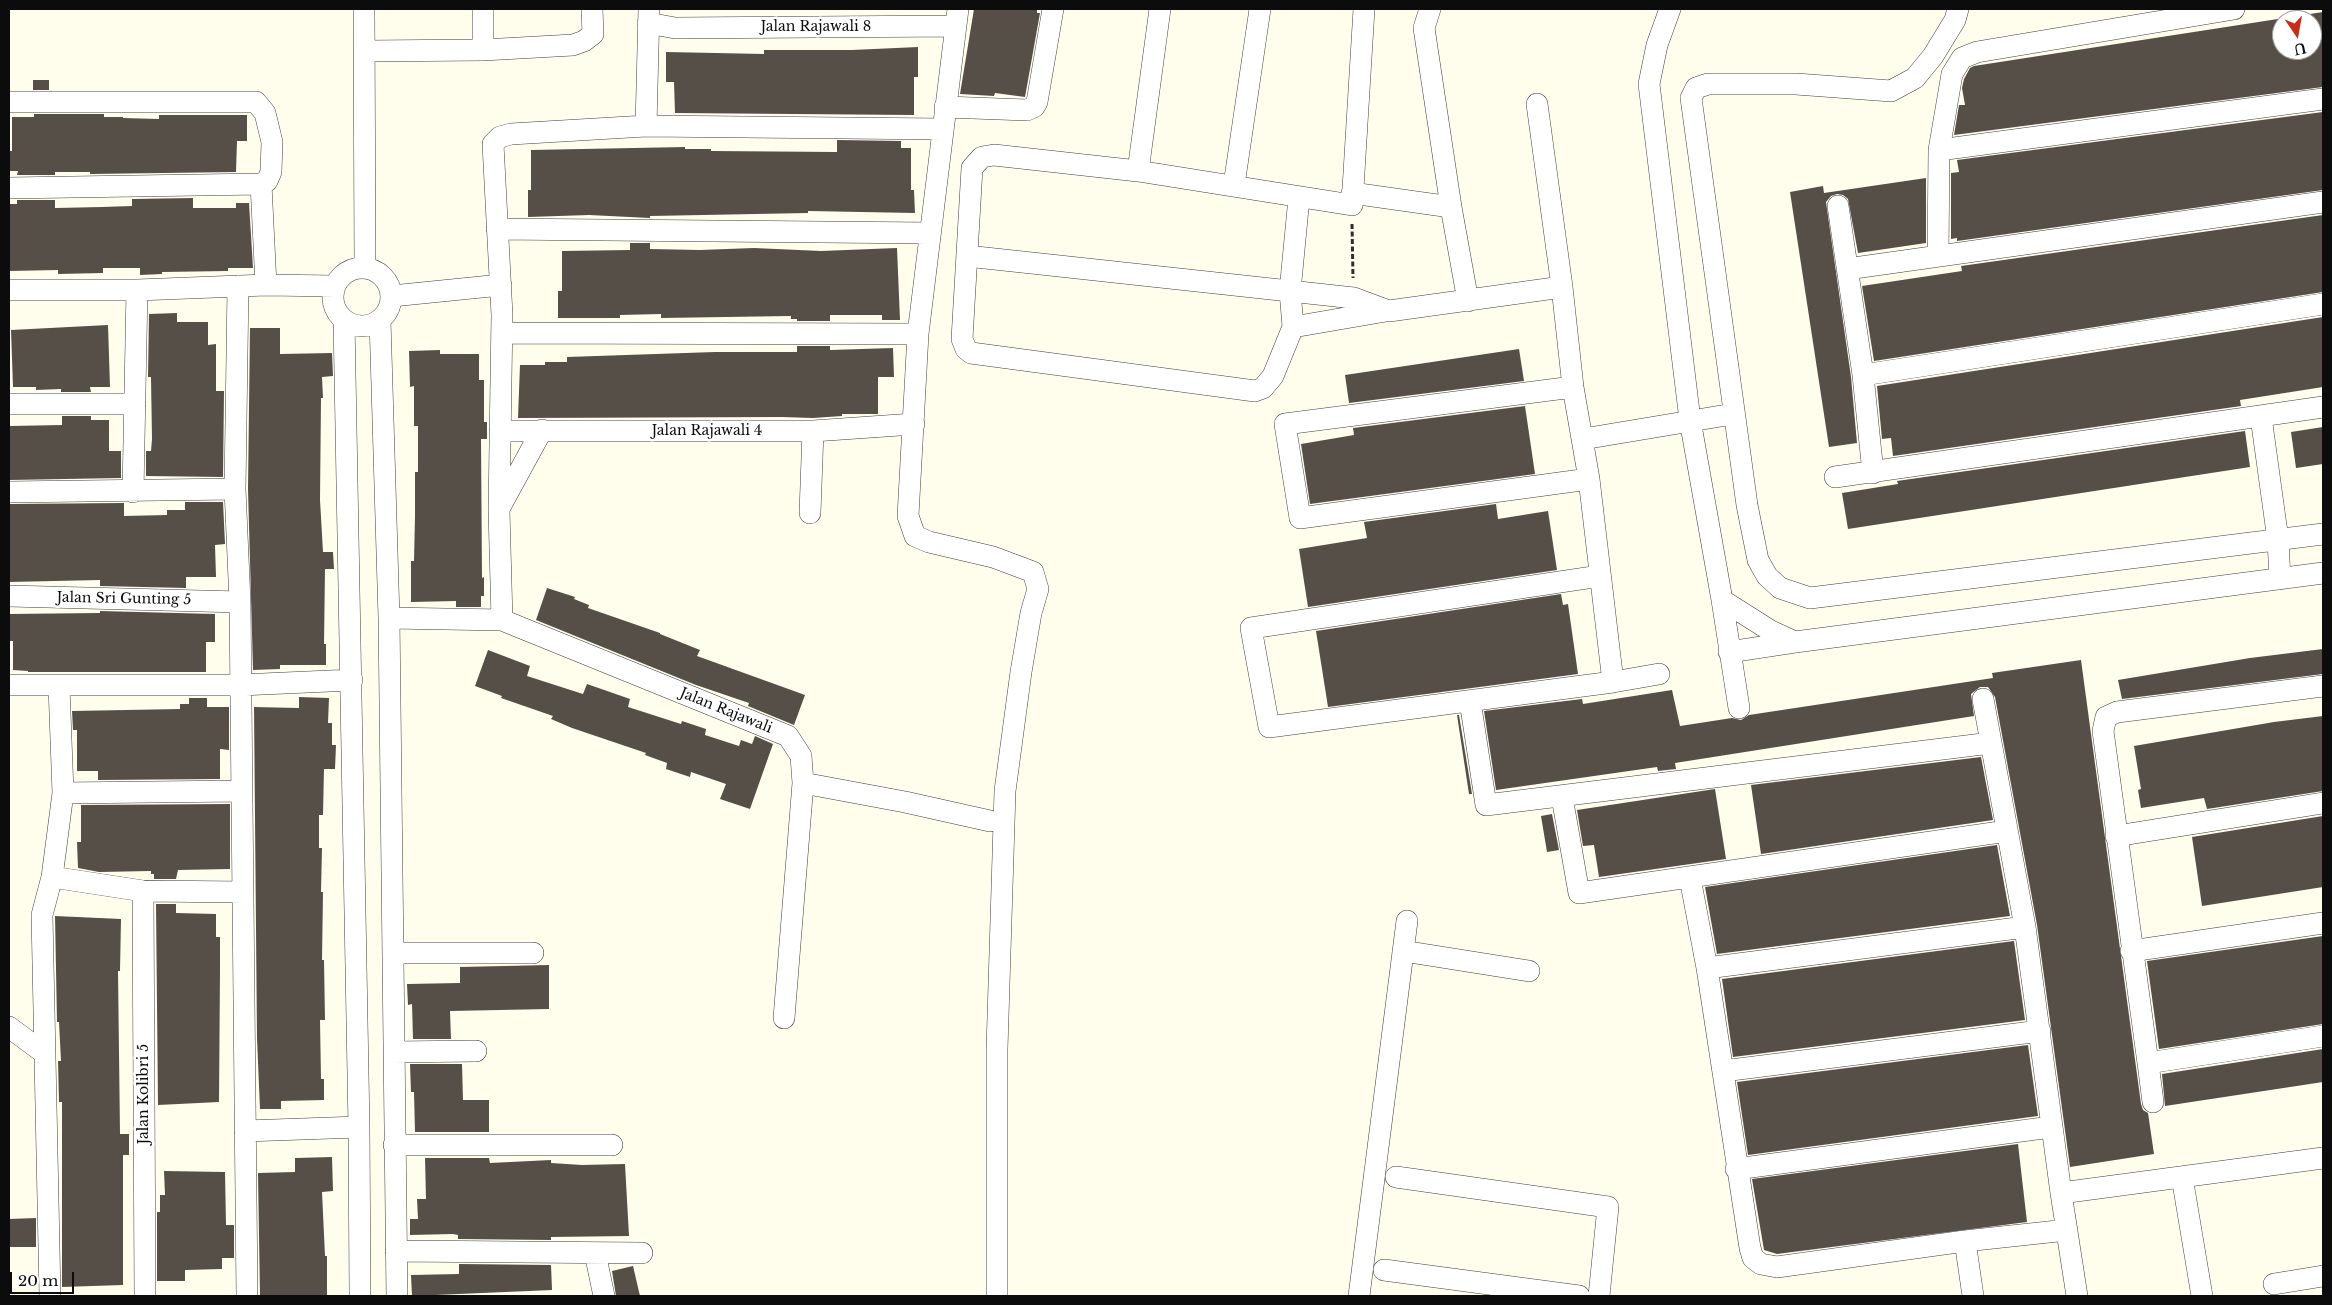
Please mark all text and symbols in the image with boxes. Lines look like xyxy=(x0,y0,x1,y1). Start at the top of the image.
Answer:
north arrow xyxy=(2272,10,2322,60)
street label: Jalan Rajawali 8 xyxy=(761,19,871,35)
text: U xyxy=(2292,39,2308,59)
street label: Jalan Rajawali 4 xyxy=(652,423,762,439)
street label: Jalan Sri Gunting 5 xyxy=(57,589,191,609)
street label: Jalan Rajawali xyxy=(677,685,775,737)
street label: Jalan Kolibri 5 xyxy=(136,1044,152,1144)
scale bar xyxy=(12,1262,76,1294)
text: 20 m xyxy=(18,1271,58,1290)

